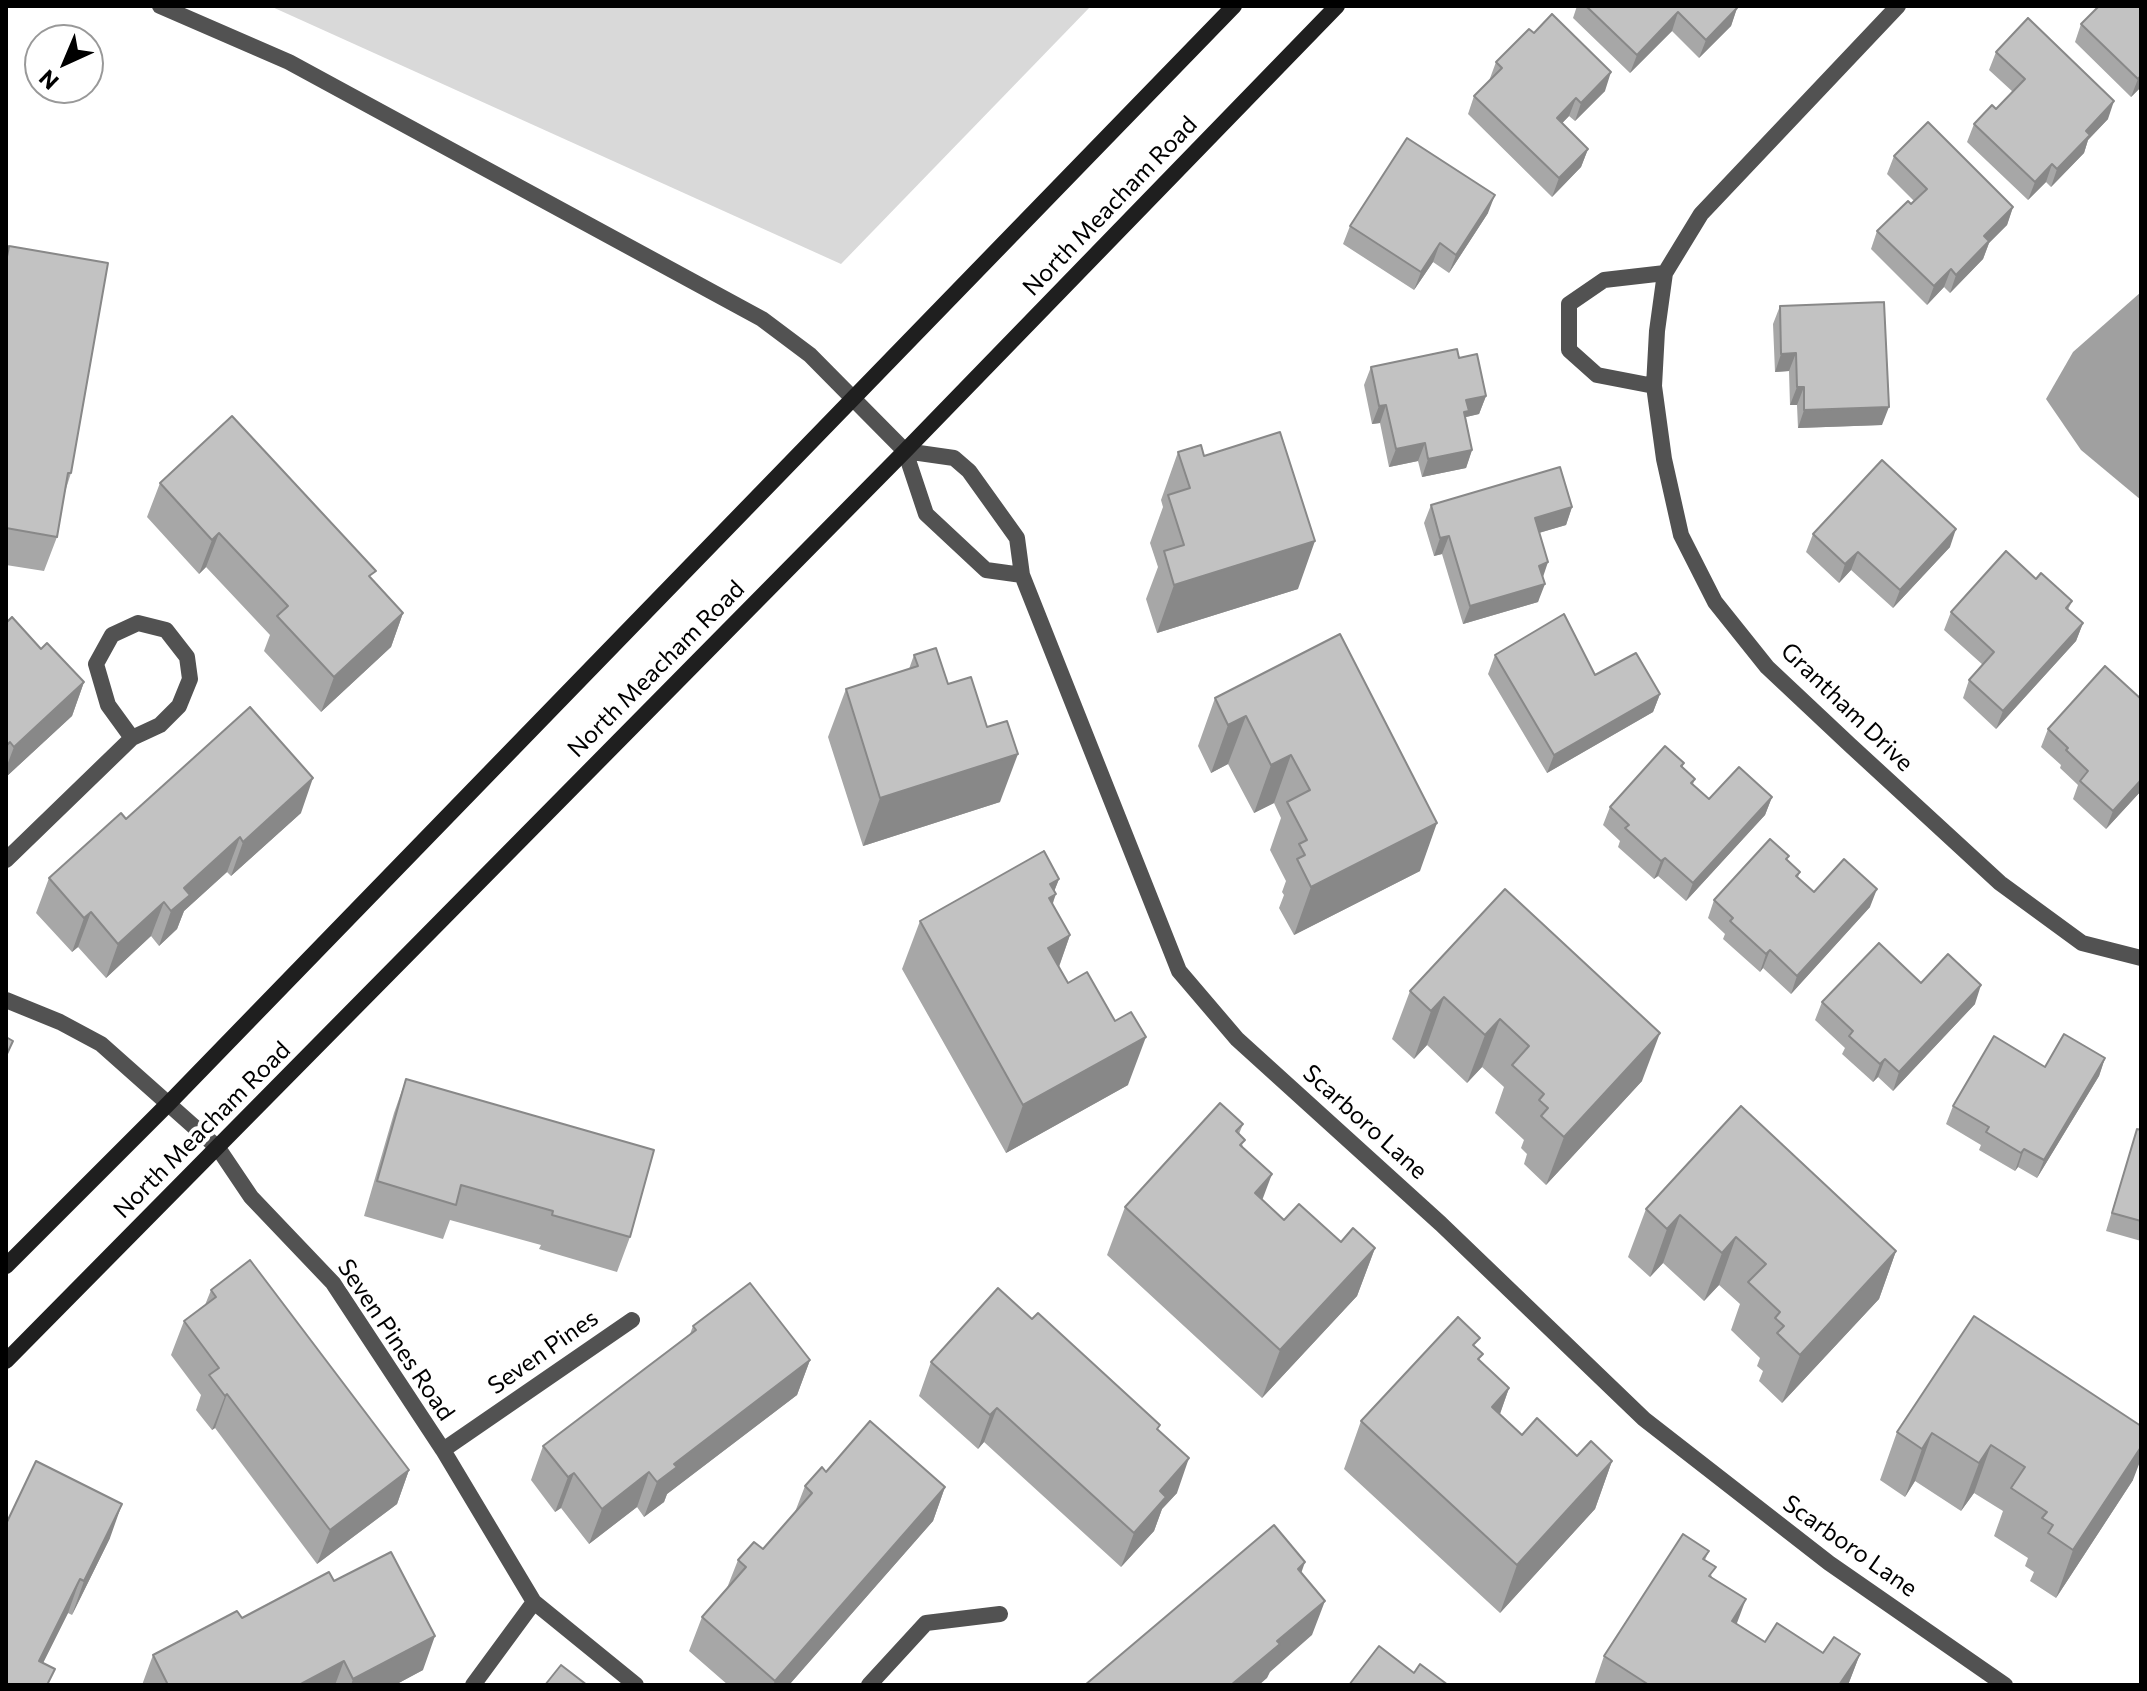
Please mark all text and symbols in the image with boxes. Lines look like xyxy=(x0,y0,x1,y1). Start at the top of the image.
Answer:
north arrow xyxy=(24,24,104,104)
text: N xyxy=(33,65,64,96)
street label: North Meacham Road xyxy=(1017,110,1203,302)
street label: North Meacham Road xyxy=(562,575,750,763)
street label: Grantham Drive xyxy=(1775,637,1919,777)
street label: North Meacham Road xyxy=(108,1036,296,1224)
street label: Scarboro Lane xyxy=(1297,1059,1433,1185)
street label: Seven Pines Road xyxy=(331,1254,461,1426)
street label: Seven Pines xyxy=(482,1304,604,1400)
street label: Scarboro Lane xyxy=(1777,1489,1923,1603)

